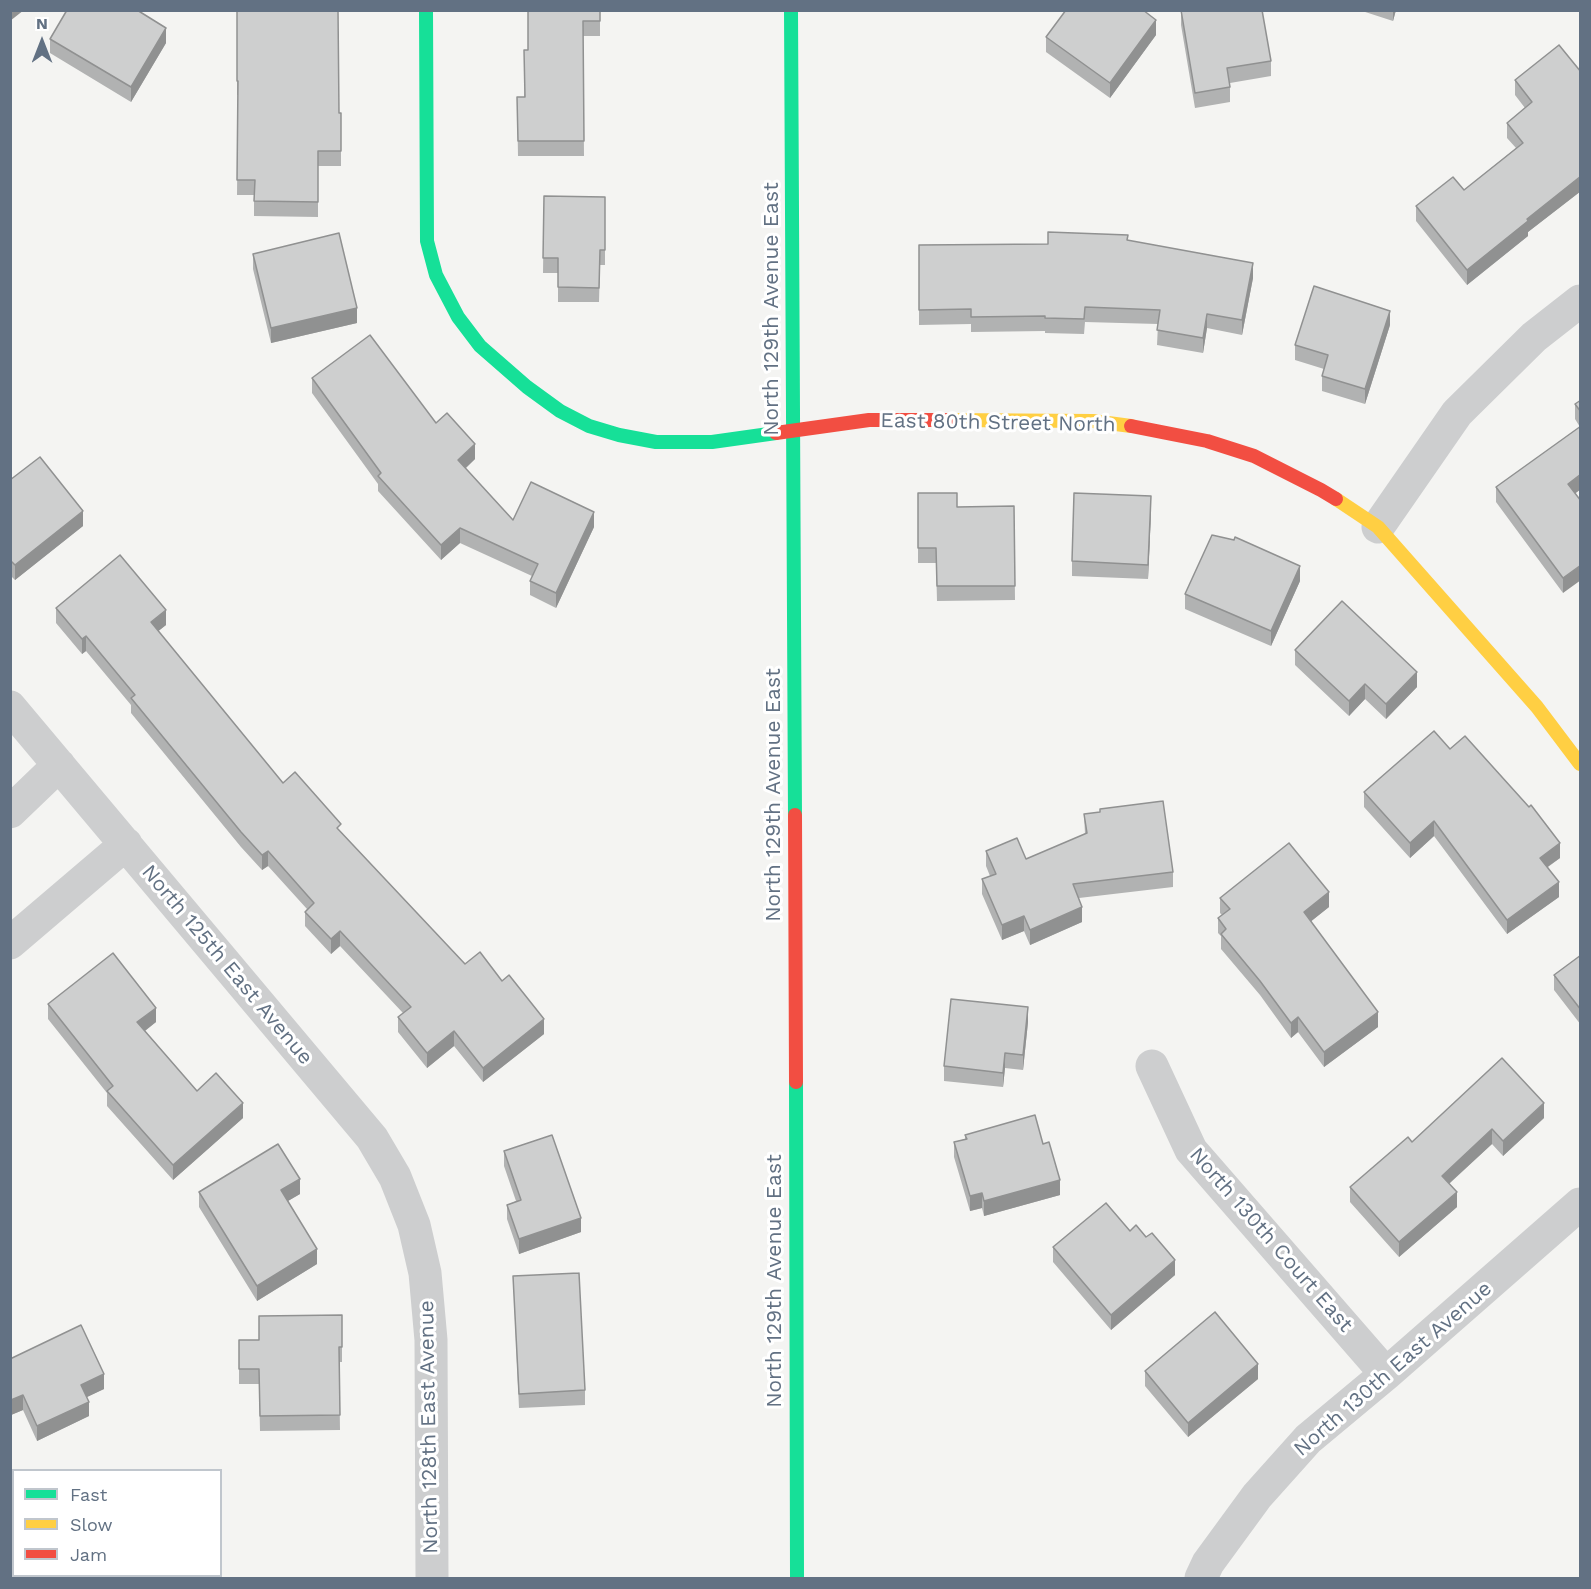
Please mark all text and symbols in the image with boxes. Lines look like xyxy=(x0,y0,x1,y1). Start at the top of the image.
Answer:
north arrow xyxy=(12,12,72,72)
text: N xyxy=(36,14,48,33)
street label: North 129th Avenue East xyxy=(759,182,785,436)
street label: East 80th Street North xyxy=(880,408,1116,438)
street label: North 129th Avenue East xyxy=(761,668,787,922)
street label: North 125th East Avenue xyxy=(136,860,318,1070)
street label: North 130th Court East xyxy=(1184,1143,1358,1337)
street label: North 129th Avenue East xyxy=(762,1154,788,1408)
street label: North 130th East Avenue xyxy=(1289,1276,1497,1462)
street label: North 128th East Avenue xyxy=(414,1300,444,1554)
legend xyxy=(12,1469,222,1577)
text: Fast xyxy=(70,1484,107,1505)
text: Slow xyxy=(70,1514,113,1535)
text: Jam xyxy=(70,1544,107,1565)

